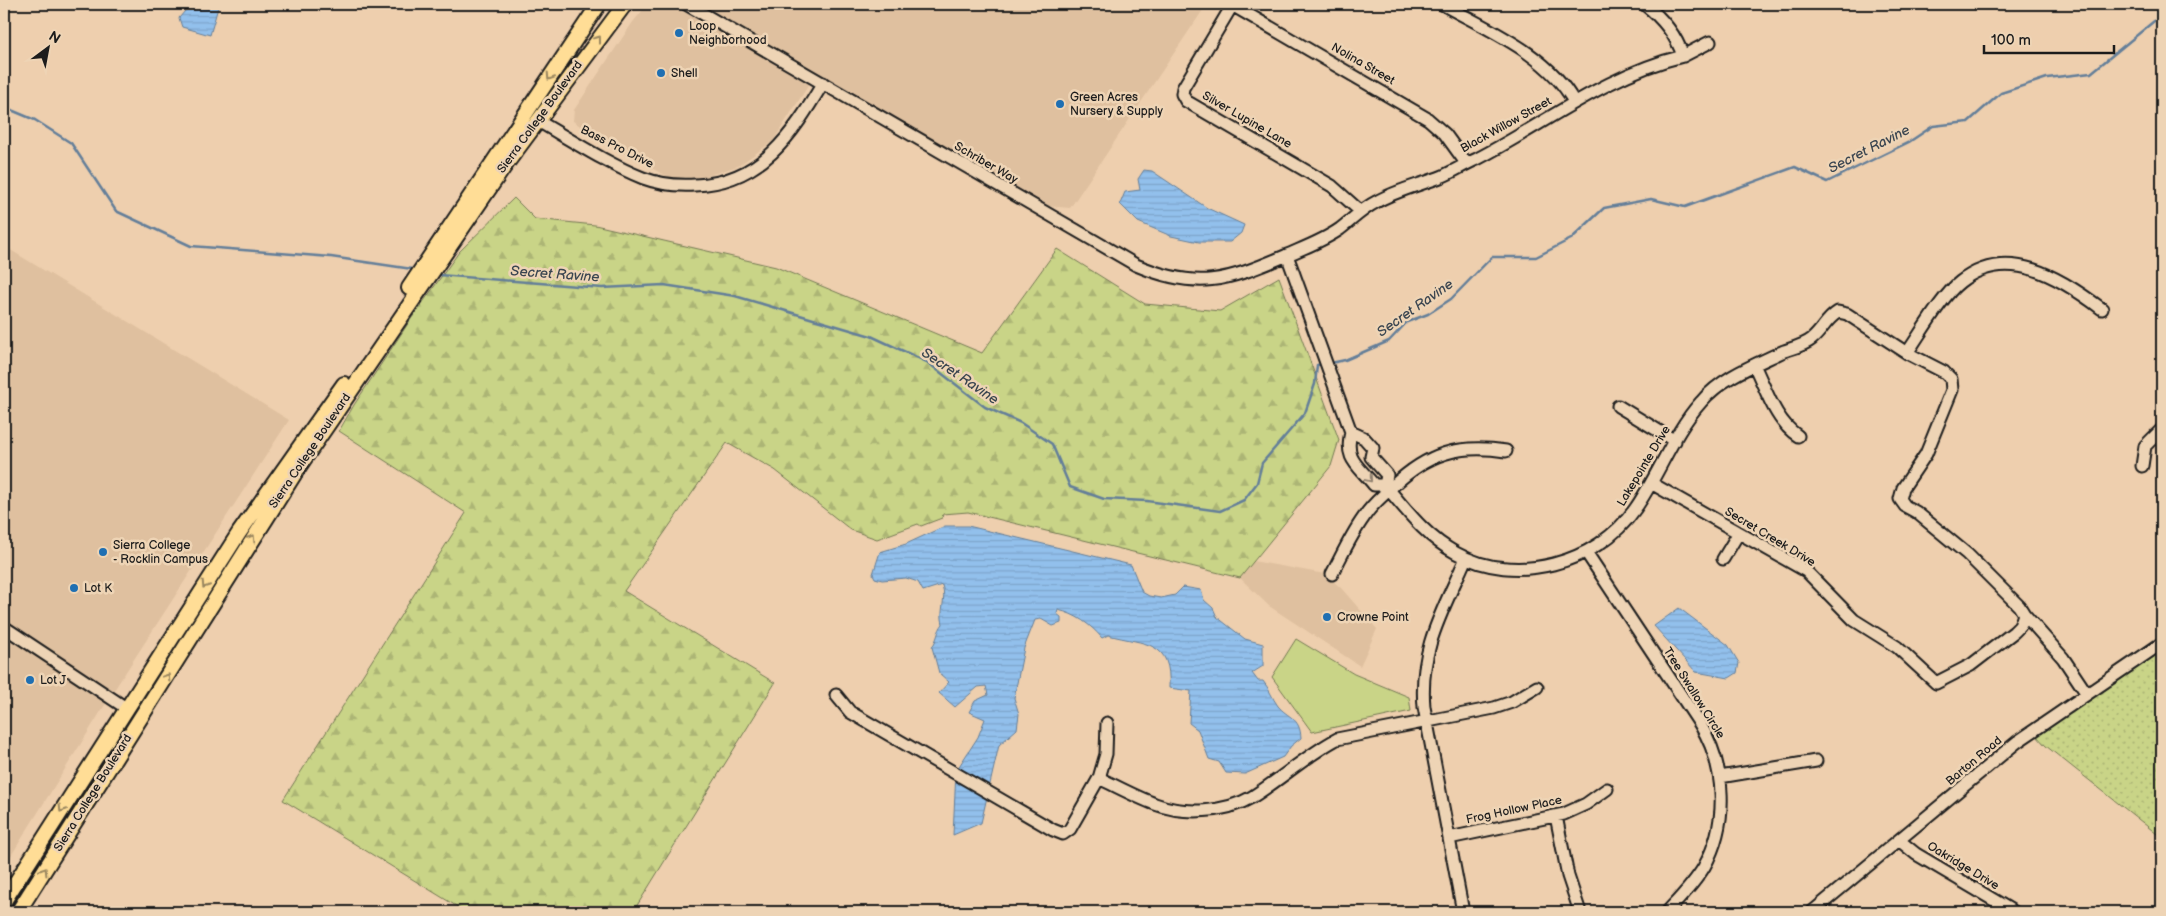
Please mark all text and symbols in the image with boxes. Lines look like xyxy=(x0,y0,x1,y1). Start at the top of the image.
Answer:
place label: Loop Neighborhood xyxy=(689,19,767,48)
north arrow xyxy=(22,22,72,72)
scale bar xyxy=(1984,22,2114,54)
text: N xyxy=(46,27,64,47)
marker: Loop Neighborhood xyxy=(673,27,685,39)
text: 100 m xyxy=(1991,31,2031,50)
one-way arrow xyxy=(592,36,600,45)
street label: Nolina Street xyxy=(1329,40,1398,88)
street label: Sierra College Boulevard xyxy=(494,58,586,176)
place label: Shell xyxy=(671,66,697,81)
marker: Shell xyxy=(655,67,667,79)
one-way arrow xyxy=(547,72,556,81)
street label: Silver Lupine Lane xyxy=(1200,88,1294,152)
place label: Green Acres Nursery & Supply xyxy=(1070,90,1163,119)
street label: Black Willow Street xyxy=(1458,94,1554,156)
marker: Green Acres Nursery & Supply xyxy=(1054,98,1066,110)
water label: Secret Ravine xyxy=(1825,121,1913,177)
street label: Bass Pro Drive xyxy=(578,122,656,172)
street label: Schriber Way xyxy=(952,139,1021,187)
water label: Secret Ravine xyxy=(510,262,600,286)
water label: Secret Ravine xyxy=(1374,275,1456,341)
water label: Secret Ravine xyxy=(918,344,1002,408)
street label: Sierra College Boulevard xyxy=(266,391,354,511)
street label: Lakepointe Drive xyxy=(1614,423,1674,509)
one-way arrow xyxy=(1364,473,1373,482)
street label: Secret Creek Drive xyxy=(1722,504,1818,570)
one-way arrow xyxy=(246,535,256,544)
place label: Sierra College - Rocklin Campus xyxy=(113,538,208,567)
marker: Sierra College - Rocklin Campus xyxy=(97,546,109,558)
one-way arrow xyxy=(202,580,211,589)
place label: Lot K xyxy=(84,581,112,596)
marker: Lot K xyxy=(68,582,80,594)
place label: Crowne Point xyxy=(1337,610,1409,625)
marker: Crowne Point xyxy=(1321,611,1333,623)
street label: Tree Swallow Circle xyxy=(1660,645,1728,741)
place label: Lot J xyxy=(40,673,67,688)
one-way arrow xyxy=(161,673,170,682)
marker: Lot J xyxy=(24,674,36,686)
street label: Sierra College Boulevard xyxy=(51,732,135,854)
street label: Barton Road xyxy=(1943,733,2005,789)
street label: Frog Hollow Place xyxy=(1465,793,1563,827)
one-way arrow xyxy=(59,803,69,812)
street label: Oakridge Drive xyxy=(1924,839,2002,893)
one-way arrow xyxy=(37,867,47,876)

